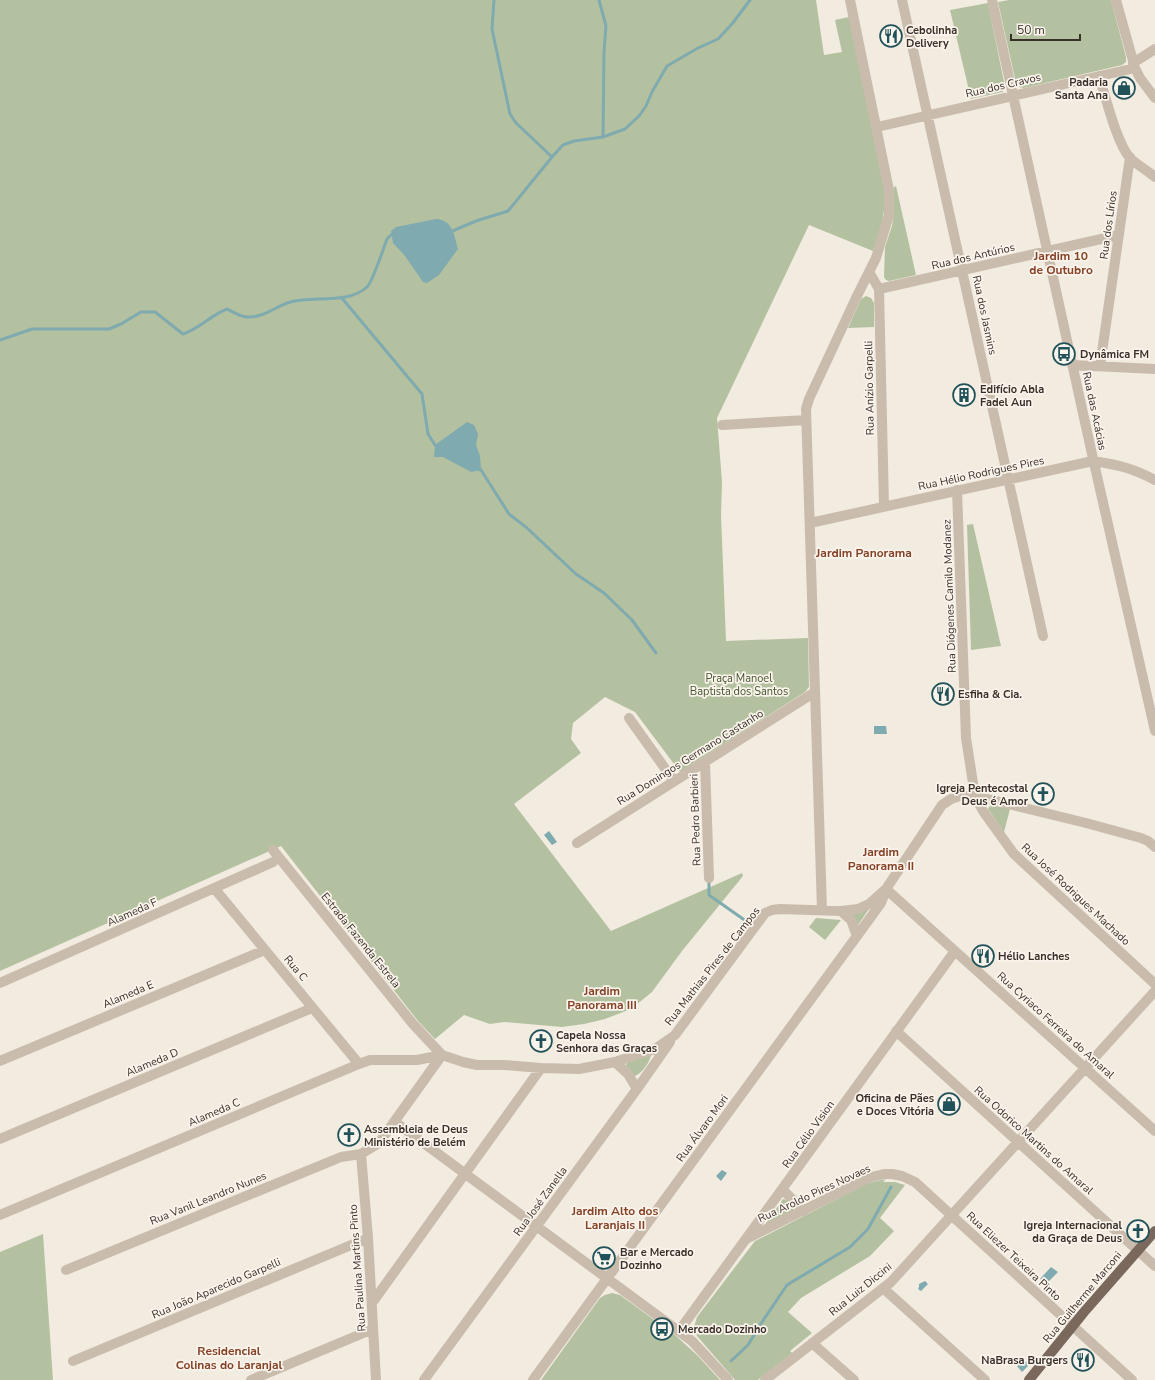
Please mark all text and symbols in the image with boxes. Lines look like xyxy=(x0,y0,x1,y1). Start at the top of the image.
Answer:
scale bar xyxy=(1011,16,1080,42)
text: 50 m xyxy=(1017,22,1045,38)
restaurant icon: Cebolinha Delivery xyxy=(878,23,904,49)
place label: Cebolinha Delivery xyxy=(906,23,957,51)
street label: Rua dos Cravos xyxy=(964,70,1042,101)
place label: Padaria Santa Ana xyxy=(1055,75,1108,103)
shop icon: Padaria Santa Ana xyxy=(1111,75,1137,101)
street label: Rua dos Lírios xyxy=(1096,190,1121,260)
street label: Rua dos Antúrios xyxy=(930,240,1016,273)
district label: Jardim 10 de Outubro xyxy=(1029,248,1093,278)
street label: Rua dos Jasmins xyxy=(969,274,1000,356)
street label: Rua Anízio Garpelli xyxy=(861,341,878,435)
bus stop icon: Dynâmica FM xyxy=(1051,341,1077,367)
place label: Dynâmica FM xyxy=(1080,347,1149,362)
street label: Rua das Acácias xyxy=(1079,370,1110,452)
building icon: Edifício Abla Fadel Aun xyxy=(951,382,977,408)
place label: Edifício Abla Fadel Aun xyxy=(980,382,1044,410)
street label: Rua Hélio Rodrigues Pires xyxy=(917,453,1046,494)
street label: Rua Diógenes Camilo Modanez xyxy=(939,519,960,673)
district label: Jardim Panorama xyxy=(815,545,912,561)
park label: Praça Manoel Baptista dos Santos xyxy=(690,671,788,699)
restaurant icon: Esfiha & Cia. xyxy=(930,681,956,707)
place label: Esfiha & Cia. xyxy=(958,687,1022,702)
street label: Rua Domingos Germano Castanho xyxy=(614,706,766,809)
street label: Rua Pedro Barbieri xyxy=(686,773,705,866)
place label: Igreja Pentecostal Deus é Amor xyxy=(936,781,1029,809)
church icon: Igreja Pentecostal Deus é Amor xyxy=(1030,781,1056,807)
street label: Rua José Rodrigues Machado xyxy=(1018,840,1133,949)
district label: Jardim Panorama II xyxy=(848,844,914,874)
street label: Estrada Fazenda Estrela xyxy=(318,890,404,991)
street label: Alameda F xyxy=(105,895,160,930)
street label: Rua Mathias Pires de Campos xyxy=(661,904,763,1029)
restaurant icon: Hélio Lanches xyxy=(970,943,996,969)
place label: Hélio Lanches xyxy=(998,949,1070,964)
street label: Rua C xyxy=(280,952,311,984)
street label: Rua Cyriaco Ferreira do Amaral xyxy=(994,969,1118,1083)
street label: Alameda E xyxy=(100,977,156,1012)
district label: Jardim Panorama III xyxy=(567,983,637,1013)
church icon: Capela Nossa Senhora das Graças xyxy=(528,1028,554,1054)
place label: Capela Nossa Senhora das Graças xyxy=(556,1028,657,1056)
street label: Alameda D xyxy=(124,1045,181,1080)
street label: Rua Odorico Martins do Amaral xyxy=(971,1083,1097,1198)
street label: Rua Álvaro Mori xyxy=(672,1091,732,1165)
place label: Oficina de Pães e Doces Vitória xyxy=(855,1091,934,1119)
shop icon: Oficina de Pães e Doces Vitória xyxy=(936,1091,962,1117)
street label: Alameda C xyxy=(186,1095,242,1130)
street label: Rua Célio Vision xyxy=(779,1097,838,1171)
church icon: Assembleia de Deus Ministério de Belém xyxy=(336,1122,362,1148)
place label: Assembleia de Deus Ministério de Belém xyxy=(364,1122,468,1150)
street label: Rua Aroldo Pires Novaes xyxy=(755,1161,873,1226)
street label: Rua José Zanella xyxy=(510,1163,571,1239)
street label: Rua Vanil Leandro Nunes xyxy=(148,1168,269,1229)
district label: Jardim Alto dos Laranjais II xyxy=(571,1203,659,1233)
street label: Rua Paulina Martins Pinto xyxy=(346,1204,369,1332)
street label: Rua Eliezer Teixeira Pinto xyxy=(963,1208,1064,1304)
place label: Igreja Internacional da Graça de Deus xyxy=(1024,1218,1122,1246)
church icon: Igreja Internacional da Graça de Deus xyxy=(1125,1218,1151,1244)
supermarket icon: Bar e Mercado Dozinho xyxy=(591,1245,617,1271)
place label: Bar e Mercado Dozinho xyxy=(620,1245,694,1273)
street label: Rua Guilherme Marconi xyxy=(1040,1248,1125,1346)
street label: Rua João Aparecido Garpelli xyxy=(149,1254,283,1322)
street label: Rua Luiz Diccini xyxy=(826,1259,895,1319)
bus stop icon: Mercado Dozinho xyxy=(649,1316,675,1342)
place label: Mercado Dozinho xyxy=(678,1322,767,1337)
district label: Residencial Colinas do Laranjal xyxy=(176,1343,282,1373)
restaurant icon: NaBrasa Burgers xyxy=(1070,1347,1096,1373)
place label: NaBrasa Burgers xyxy=(981,1353,1068,1368)

